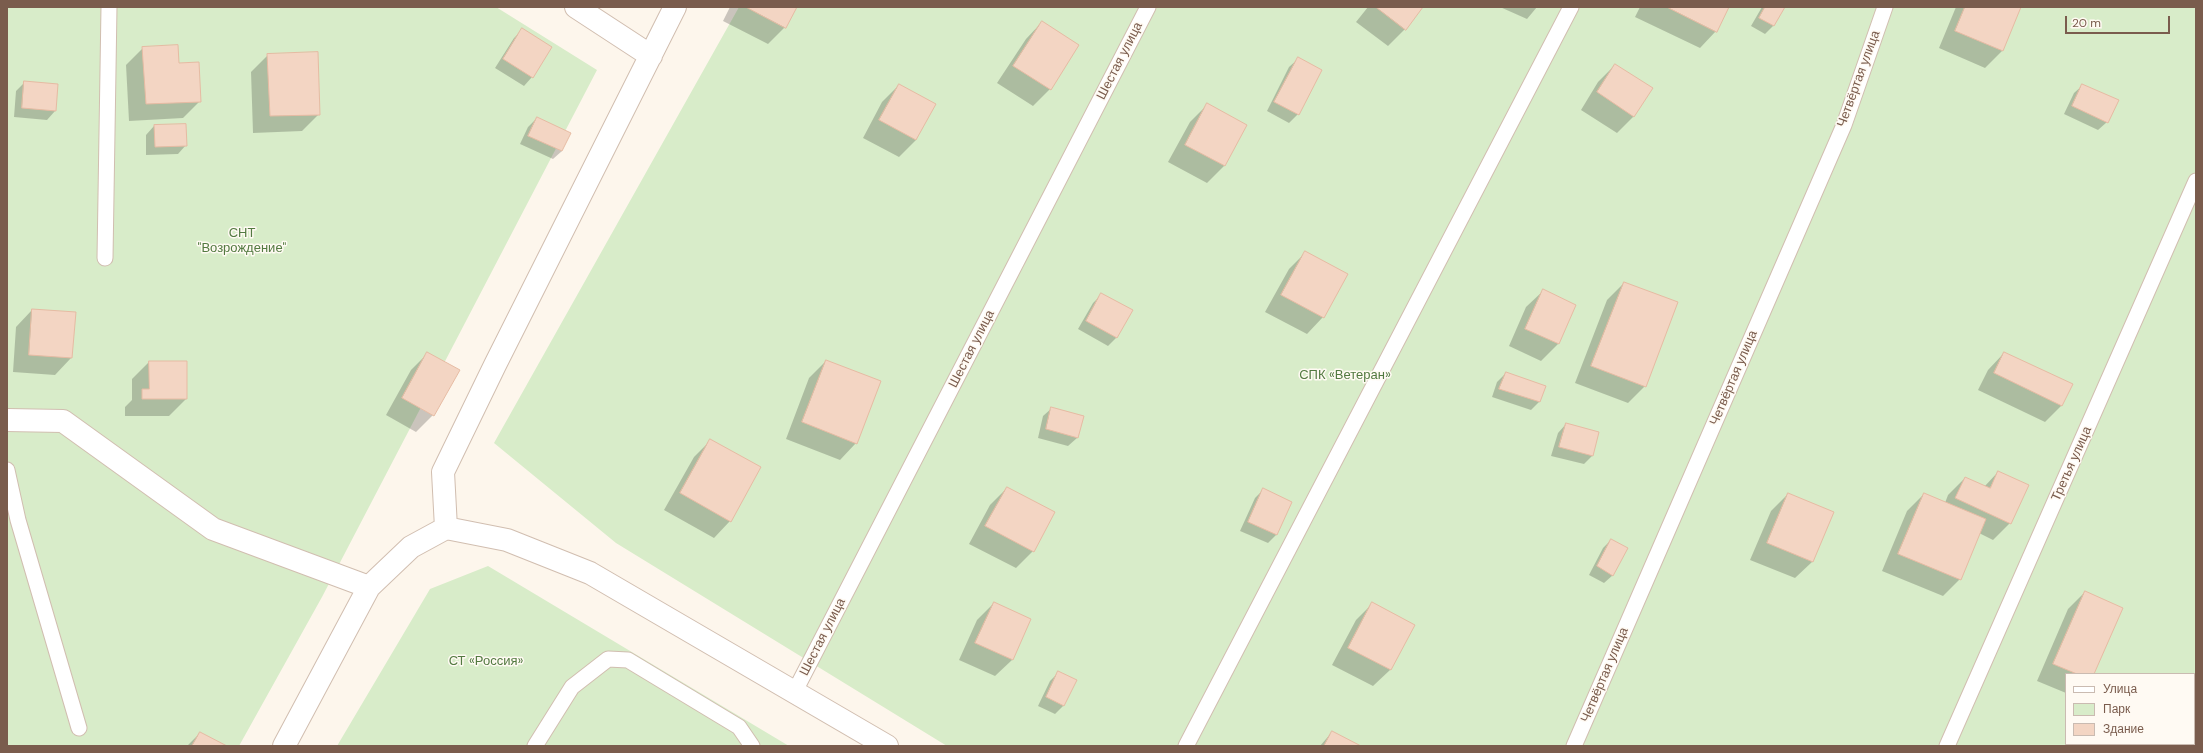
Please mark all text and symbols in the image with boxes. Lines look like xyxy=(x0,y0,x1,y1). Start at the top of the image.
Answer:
scale bar xyxy=(2067,8,2172,34)
text: 20 m xyxy=(2072,15,2101,31)
street label: Шестая улица xyxy=(1094,20,1146,102)
street label: Четвёртая улица xyxy=(1834,29,1884,129)
park label: СНТ "Возрождение" xyxy=(198,226,286,257)
street label: Шестая улица xyxy=(946,308,998,390)
street label: Четвёртая улица xyxy=(1707,328,1761,428)
park label: СПК «Ветеран» xyxy=(1299,368,1391,384)
street label: Третья улица xyxy=(2049,424,2095,504)
street label: Шестая улица xyxy=(797,596,849,678)
street label: Четвёртая улица xyxy=(1578,625,1632,725)
park label: СТ «Россия» xyxy=(449,654,523,670)
legend xyxy=(2065,673,2195,745)
text: Улица xyxy=(2103,681,2137,697)
text: Парк xyxy=(2103,701,2130,717)
text: Здание xyxy=(2103,721,2144,737)

